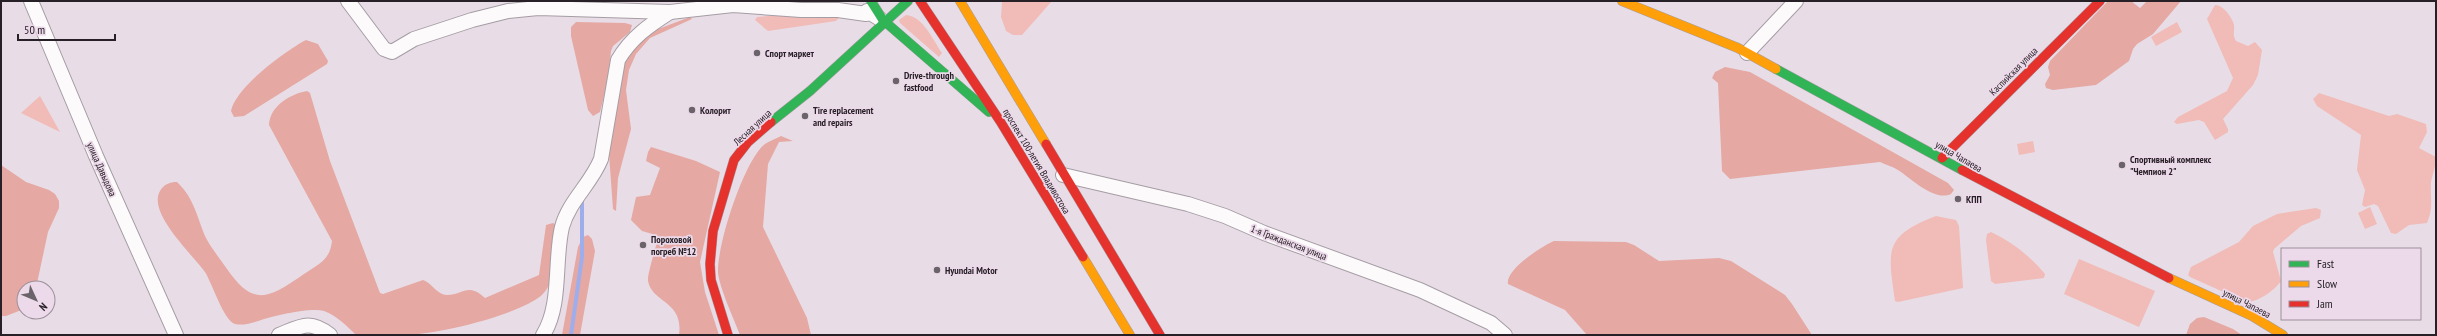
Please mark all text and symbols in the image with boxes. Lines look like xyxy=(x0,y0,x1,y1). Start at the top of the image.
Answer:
scale bar xyxy=(18,16,115,42)
text: 50 m xyxy=(24,22,45,37)
street label: Каспийская улица xyxy=(1986,44,2040,98)
place label: Спорт маркет xyxy=(765,47,814,60)
marker: Спорт маркет xyxy=(752,48,762,58)
place label: Drive-through fastfood xyxy=(904,69,954,94)
marker: Drive-through fastfood xyxy=(891,76,901,86)
place label: Колорит xyxy=(700,104,731,117)
place label: Tire replacement and repairs xyxy=(813,104,874,129)
marker: Колорит xyxy=(687,105,697,115)
street label: Лесная улица xyxy=(730,106,774,149)
street label: проспект 100-летия Владивостока xyxy=(1000,106,1073,216)
marker: Tire replacement and repairs xyxy=(800,111,810,121)
street label: улица Чапаева xyxy=(1933,138,1985,175)
street label: улица Давыдова xyxy=(84,140,119,198)
place label: Спортивный комплекс "Чемпион 2" xyxy=(2130,153,2212,178)
marker: Спортивный комплекс "Чемпион 2" xyxy=(2117,160,2127,170)
place label: КПП xyxy=(1966,193,1982,206)
marker: КПП xyxy=(1953,194,1963,204)
street label: 1-я Гражданская улица xyxy=(1249,222,1329,263)
place label: Пороховой погреб №12 xyxy=(651,233,697,258)
marker: Пороховой погреб №12 xyxy=(638,240,648,250)
legend xyxy=(2281,248,2421,320)
text: Fast xyxy=(2317,256,2335,271)
place label: Hyundai Motor xyxy=(945,264,998,277)
marker: Hyundai Motor xyxy=(932,265,942,275)
text: Slow xyxy=(2317,276,2338,291)
north arrow xyxy=(16,280,56,320)
street label: улица Чапаева xyxy=(2221,286,2273,321)
text: Jam xyxy=(2316,296,2333,311)
text: N xyxy=(36,300,50,314)

